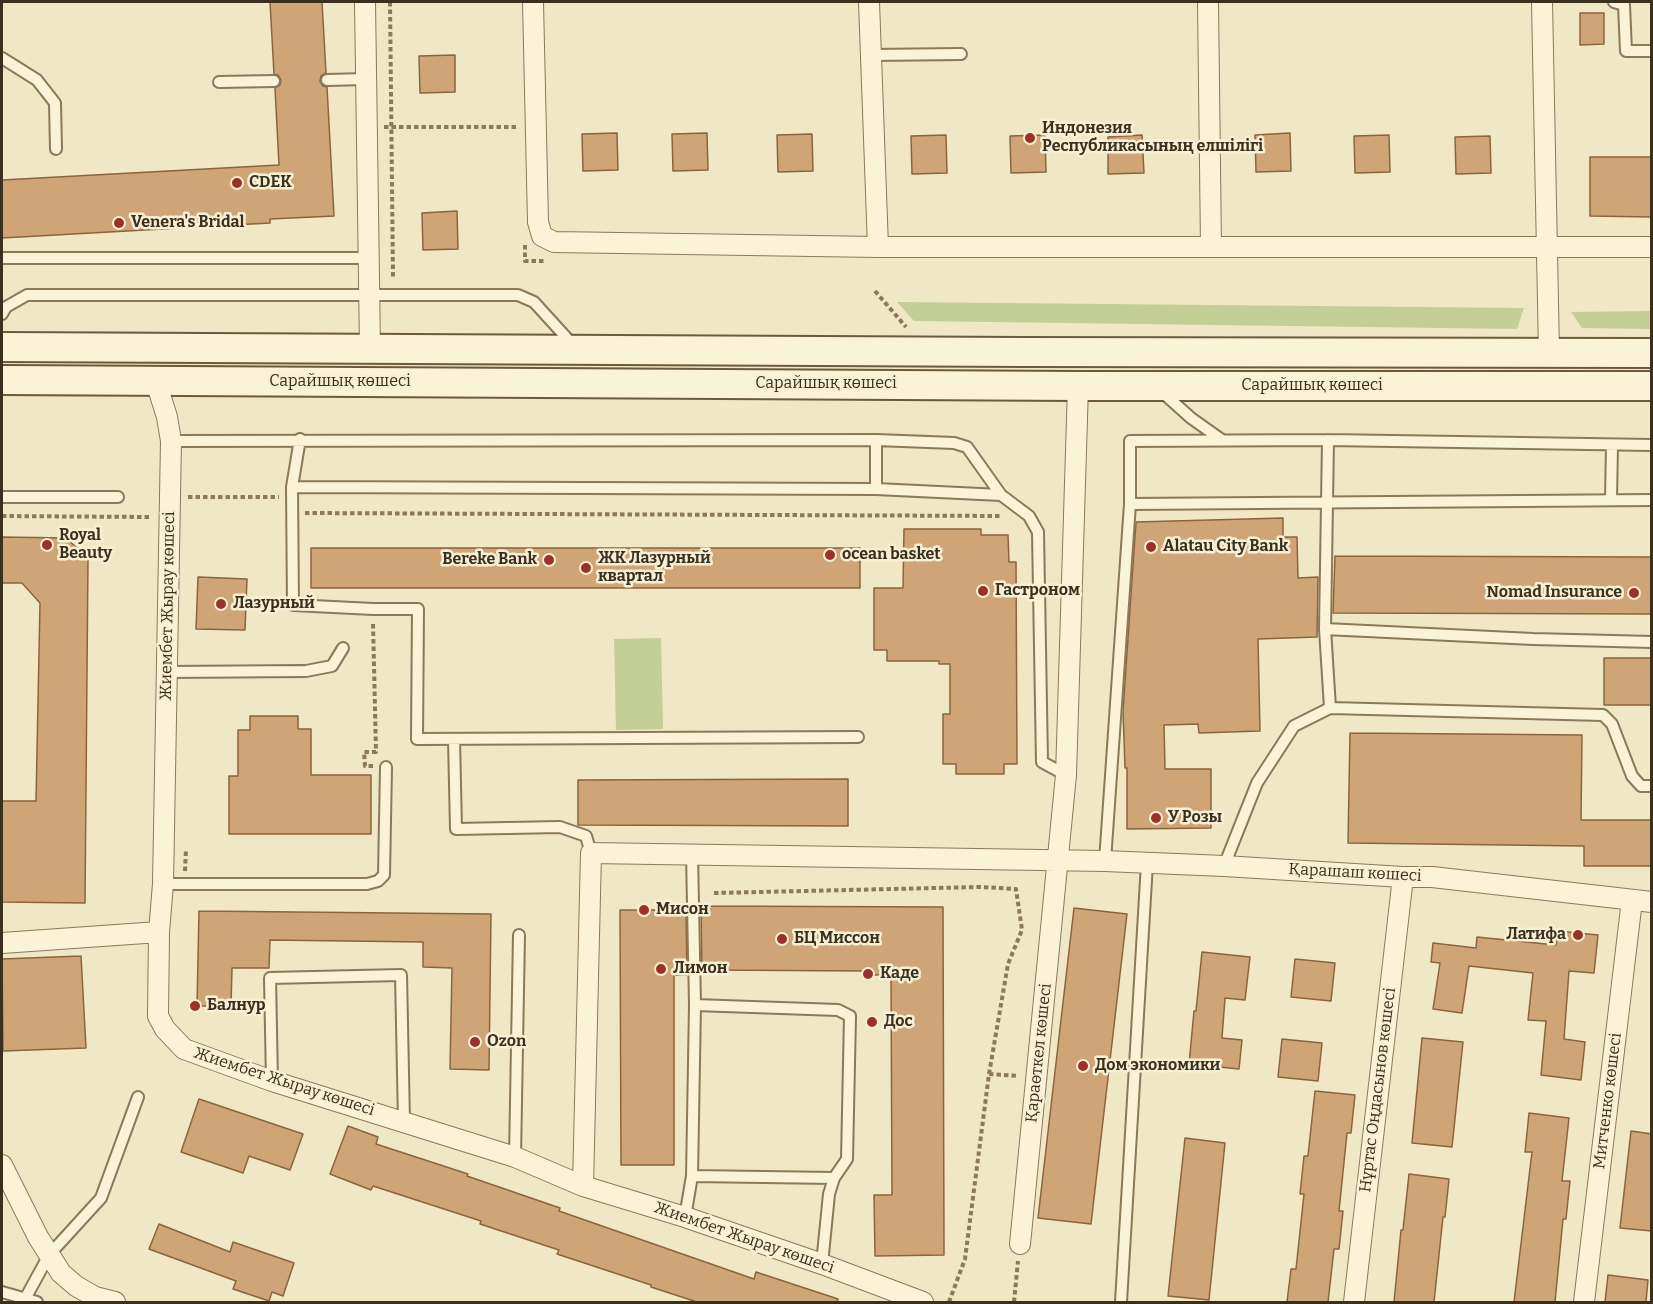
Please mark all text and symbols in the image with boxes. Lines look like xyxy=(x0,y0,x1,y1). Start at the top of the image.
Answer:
place label: Индонезия Республикасының елшілігі xyxy=(1042,119,1263,157)
marker: Индонезия Республикасының елшілігі xyxy=(1023,131,1037,145)
place label: CDEK xyxy=(249,173,292,193)
marker: CDEK xyxy=(230,176,244,190)
place label: Venera's Bridal xyxy=(131,213,244,233)
marker: Venera's Bridal xyxy=(112,216,126,230)
street label: Сарайшық көшесі xyxy=(269,372,411,392)
street label: Сарайшық көшесі xyxy=(755,374,897,394)
street label: Сарайшық көшесі xyxy=(1241,376,1383,396)
street label: Жиембет Жырау көшесі xyxy=(157,511,179,701)
place label: Royal Beauty xyxy=(59,526,112,564)
place label: Alatau City Bank xyxy=(1163,537,1288,557)
marker: Royal Beauty xyxy=(40,538,54,552)
marker: Alatau City Bank xyxy=(1144,540,1158,554)
place label: ocean basket xyxy=(842,545,941,565)
marker: ocean basket xyxy=(823,548,837,562)
place label: ЖК Лазурный квартал xyxy=(598,549,711,587)
place label: Bereke Bank xyxy=(442,550,537,570)
marker: Bereke Bank xyxy=(542,553,556,567)
marker: ЖК Лазурный квартал xyxy=(579,561,593,575)
place label: Гастроном xyxy=(995,581,1080,601)
place label: Nomad Insurance xyxy=(1487,583,1622,603)
marker: Гастроном xyxy=(976,584,990,598)
marker: Nomad Insurance xyxy=(1627,586,1641,600)
place label: Лазурный xyxy=(233,594,315,614)
marker: Лазурный xyxy=(214,597,228,611)
place label: У Розы xyxy=(1168,808,1222,828)
marker: У Розы xyxy=(1149,811,1163,825)
street label: Қарашаш көшесі xyxy=(1288,860,1422,886)
place label: Мисон xyxy=(656,900,709,920)
marker: Мисон xyxy=(637,903,651,917)
place label: Латифа xyxy=(1506,925,1566,945)
marker: Латифа xyxy=(1571,928,1585,942)
place label: БЦ Миссон xyxy=(794,929,880,949)
marker: БЦ Миссон xyxy=(775,932,789,946)
place label: Лимон xyxy=(673,959,727,979)
marker: Лимон xyxy=(654,962,668,976)
place label: Каде xyxy=(880,964,919,984)
marker: Каде xyxy=(861,967,875,981)
street label: Қараөткел көшесі xyxy=(1022,982,1056,1124)
street label: Нұртас Оңдасынов көшесі xyxy=(1356,987,1400,1193)
place label: Балнур xyxy=(207,996,266,1016)
marker: Балнур xyxy=(188,999,202,1013)
place label: Дос xyxy=(884,1012,913,1032)
marker: Дос xyxy=(865,1015,879,1029)
place label: Ozon xyxy=(487,1032,526,1052)
street label: Митченко көшесі xyxy=(1590,1032,1626,1170)
marker: Ozon xyxy=(468,1035,482,1049)
street label: Жиембет Жырау көшесі xyxy=(191,1044,377,1120)
place label: Дом экономики xyxy=(1095,1056,1220,1076)
marker: Дом экономики xyxy=(1076,1059,1090,1073)
street label: Жиембет Жырау көшесі xyxy=(651,1198,837,1278)

